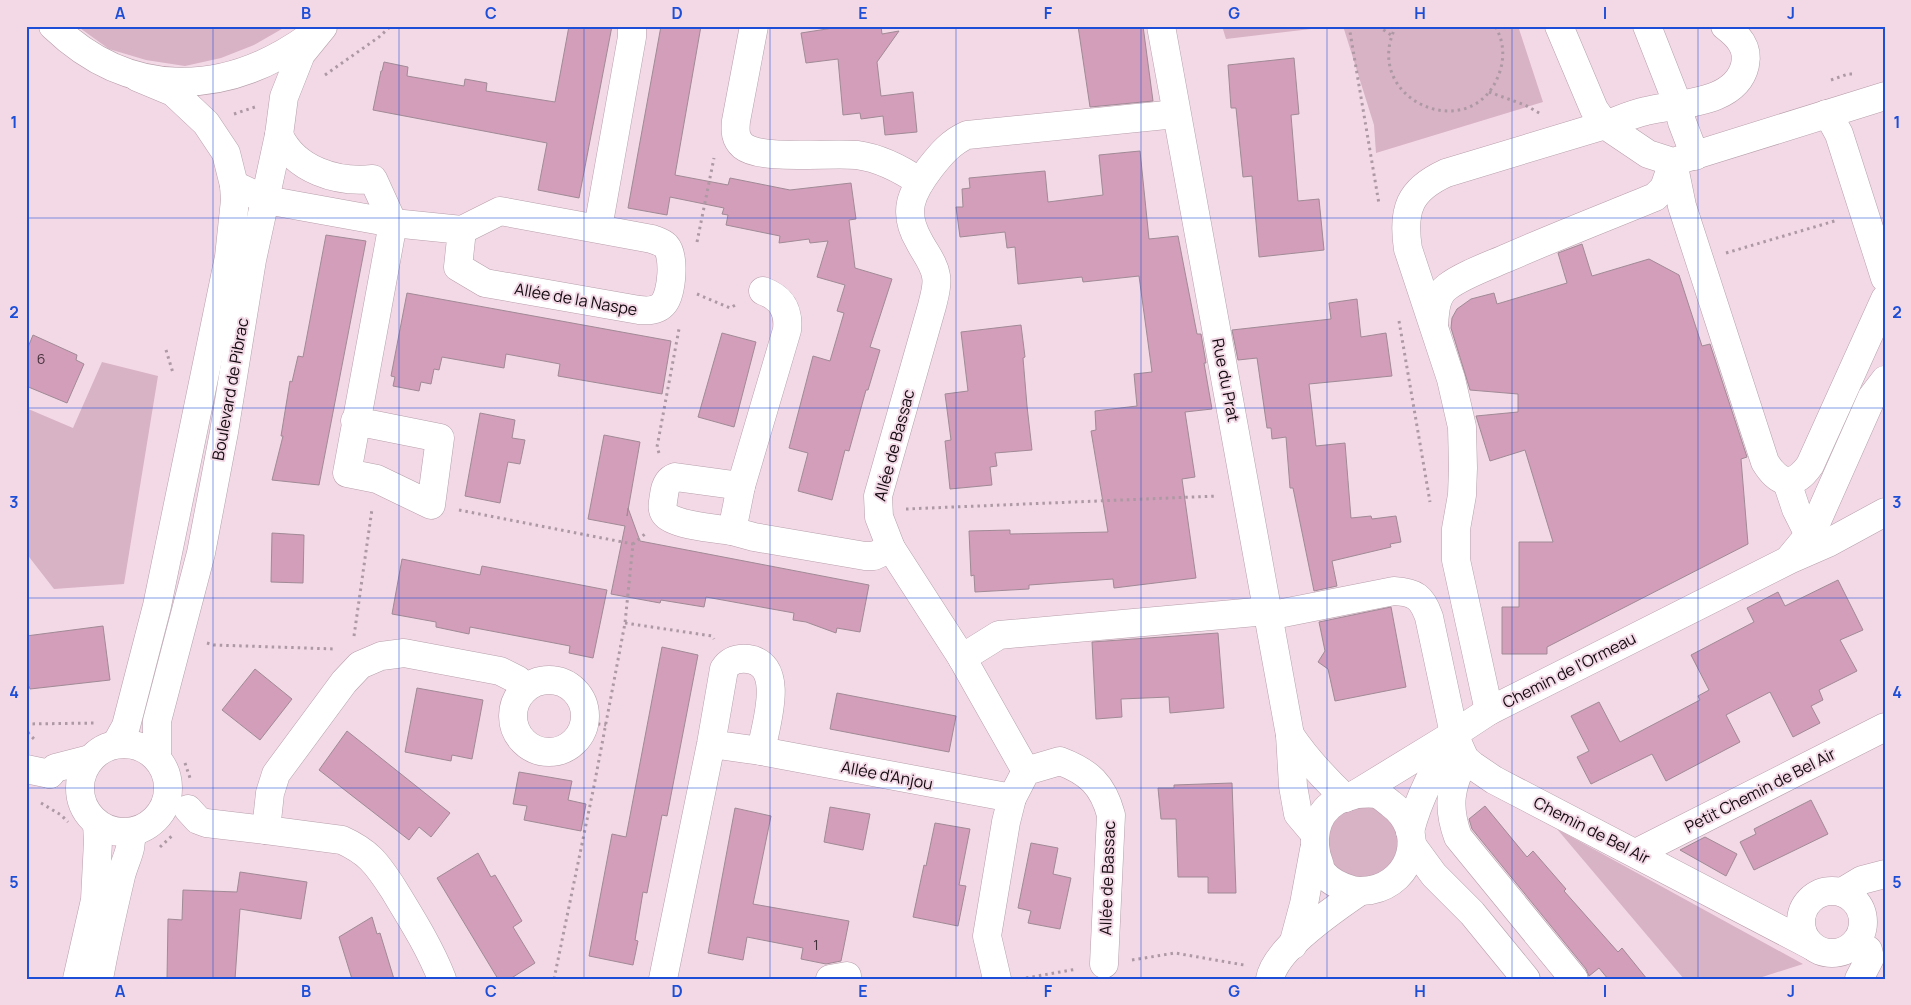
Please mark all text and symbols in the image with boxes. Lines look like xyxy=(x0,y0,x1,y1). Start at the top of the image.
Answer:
text: A xyxy=(115,2,126,24)
text: B xyxy=(301,2,311,24)
text: C xyxy=(485,2,497,24)
text: D xyxy=(671,2,683,24)
text: E xyxy=(858,2,868,24)
text: F xyxy=(1044,2,1053,24)
text: G xyxy=(1228,2,1240,24)
text: H xyxy=(1414,2,1426,24)
text: I xyxy=(1603,2,1607,24)
text: J xyxy=(1787,2,1795,24)
text: 1 xyxy=(10,111,18,133)
text: 1 xyxy=(1893,111,1901,133)
street label: Allée de la Naspe xyxy=(513,277,639,321)
text: 2 xyxy=(9,301,19,323)
text: 2 xyxy=(1892,301,1902,323)
street label: Boulevard de Pibrac xyxy=(207,316,253,462)
street label: Rue du Prat xyxy=(1207,336,1245,424)
house number: 6 xyxy=(37,349,45,368)
street label: Allée de Bassac xyxy=(869,387,920,503)
text: 3 xyxy=(9,491,19,513)
text: 3 xyxy=(1892,491,1902,513)
street label: Chemin de l'Ormeau xyxy=(1498,627,1640,713)
text: 4 xyxy=(9,681,19,703)
text: 4 xyxy=(1892,681,1902,703)
street label: Petit Chemin de Bel Air xyxy=(1681,742,1839,838)
street label: Allée d'Anjou xyxy=(839,755,935,795)
street label: Chemin de Bel Air xyxy=(1530,791,1654,869)
street label: Allée de Bassac xyxy=(1094,820,1120,936)
text: 5 xyxy=(9,871,19,893)
text: 5 xyxy=(1892,871,1902,893)
house number: 1 xyxy=(813,935,819,954)
text: A xyxy=(115,980,126,1002)
text: B xyxy=(301,980,311,1002)
text: C xyxy=(485,980,497,1002)
text: D xyxy=(671,980,683,1002)
text: E xyxy=(858,980,868,1002)
text: F xyxy=(1044,980,1053,1002)
text: G xyxy=(1228,980,1240,1002)
text: H xyxy=(1414,980,1426,1002)
text: I xyxy=(1603,980,1607,1002)
text: J xyxy=(1787,980,1795,1002)

